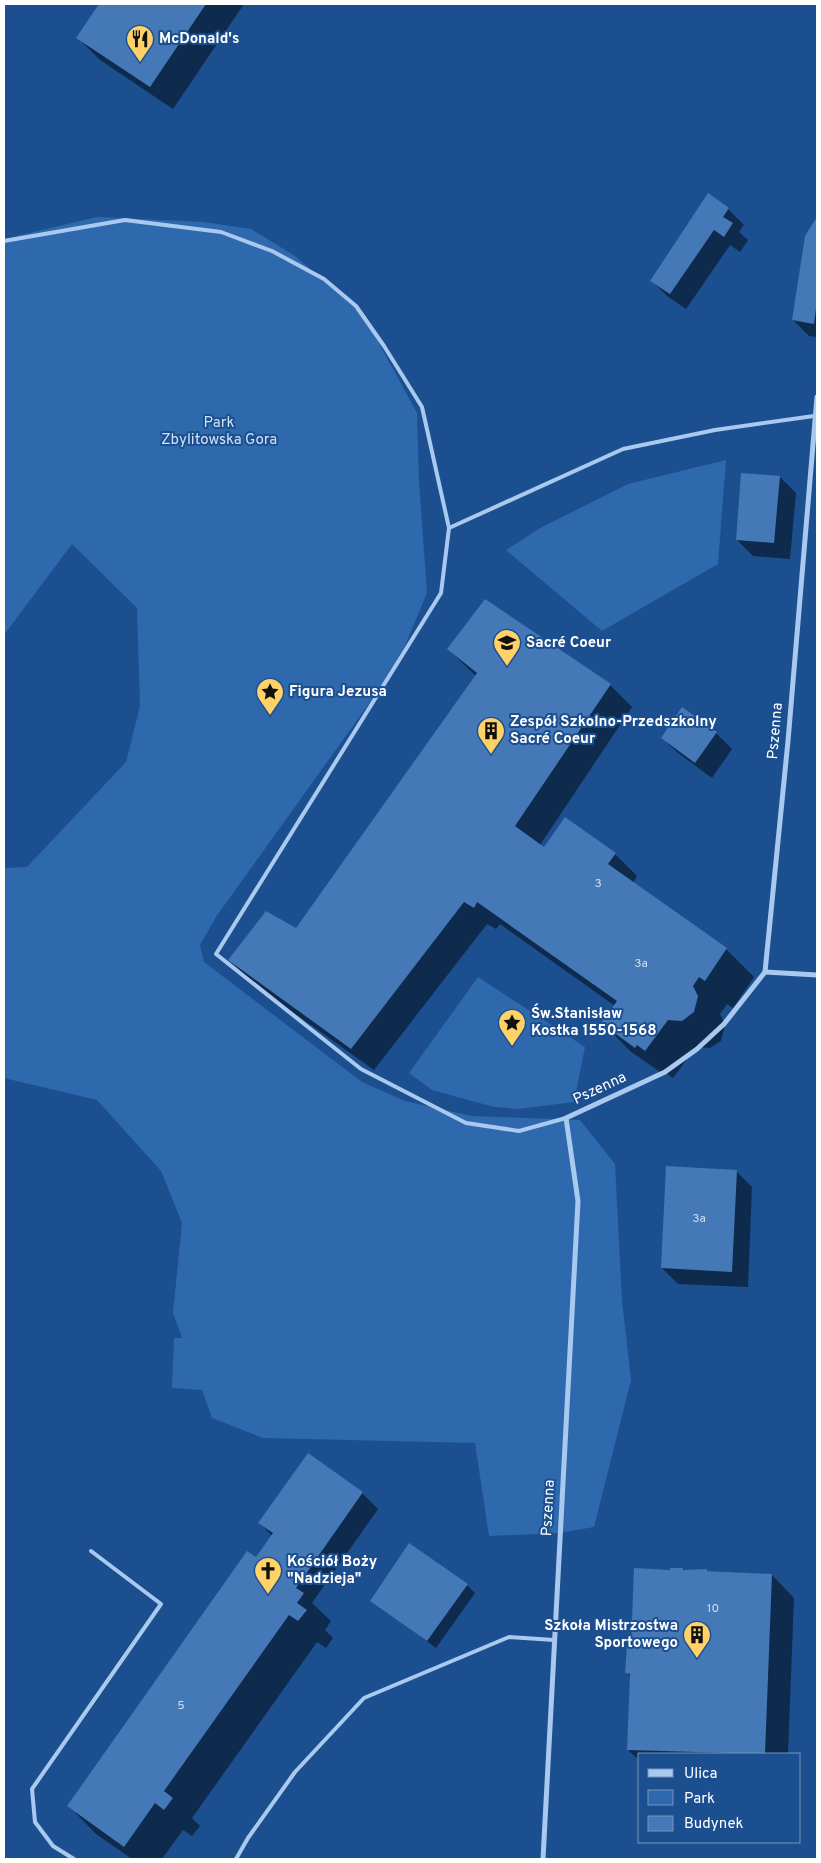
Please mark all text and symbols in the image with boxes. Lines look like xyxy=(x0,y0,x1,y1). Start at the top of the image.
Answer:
restaurant icon: McDonald's xyxy=(125,24,155,63)
place label: McDonald's xyxy=(159,30,239,49)
park label: Park Zbylitowska Gora xyxy=(161,414,277,450)
school or university icon: Sacré Coeur xyxy=(492,628,522,667)
place label: Sacré Coeur xyxy=(526,634,612,653)
place icon: Figura Jezusa xyxy=(255,677,285,716)
place label: Figura Jezusa xyxy=(289,683,387,702)
street label: Pszenna xyxy=(764,702,788,760)
place label: Zespół Szkolno-Przedszkolny Sacré Coeur xyxy=(510,713,717,749)
building icon: Zespół Szkolno-Przedszkolny Sacré Coeur xyxy=(476,716,506,755)
house number: 3 xyxy=(594,876,602,892)
house number: 3a xyxy=(634,956,648,972)
place label: Św.Stanisław Kostka 1550-1568 xyxy=(531,1003,657,1041)
place icon: Św.Stanisław Kostka 1550-1568 xyxy=(497,1008,527,1047)
street label: Pszenna xyxy=(570,1068,630,1110)
house number: 3a xyxy=(692,1211,706,1227)
street label: Pszenna xyxy=(538,1479,560,1537)
place label: Kościół Boży "Nadzieja" xyxy=(287,1553,378,1589)
church icon: Kościół Boży "Nadzieja" xyxy=(253,1556,283,1595)
house number: 10 xyxy=(707,1601,719,1617)
place label: Szkoła Mistrzostwa Sportowego xyxy=(544,1617,678,1653)
building icon: Szkoła Mistrzostwa Sportowego xyxy=(682,1620,712,1659)
house number: 5 xyxy=(177,1698,185,1714)
legend xyxy=(638,1753,801,1843)
text: Ulica xyxy=(684,1765,717,1784)
text: Park xyxy=(684,1790,715,1809)
text: Budynek xyxy=(684,1815,743,1834)

